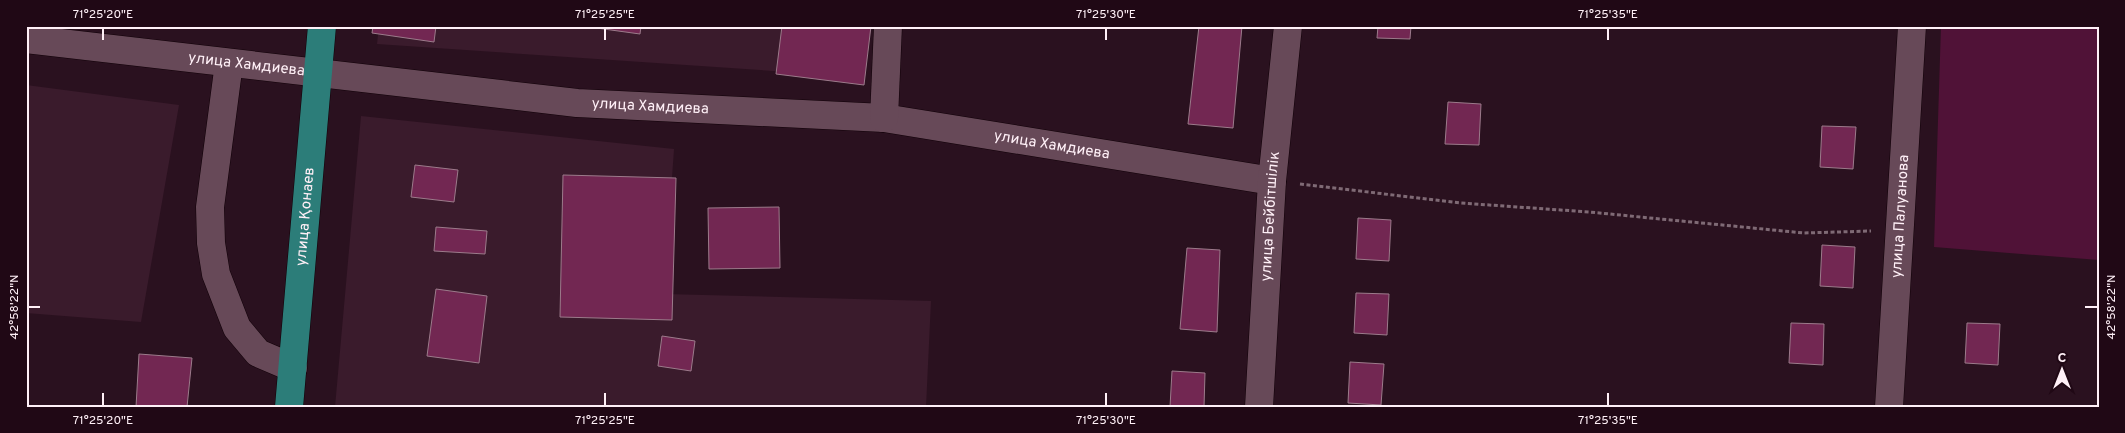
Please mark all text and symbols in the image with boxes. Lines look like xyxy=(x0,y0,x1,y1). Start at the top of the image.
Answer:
text: 71°25'20"E xyxy=(73,7,133,23)
text: 71°25'25"E xyxy=(575,7,635,23)
text: 71°25'30"E xyxy=(1076,7,1136,23)
text: 71°25'35"E xyxy=(1578,7,1638,23)
street label: улица Хамдиева xyxy=(187,48,306,81)
street label: улица Хамдиева xyxy=(591,94,709,119)
street label: улица Хамдиева xyxy=(992,126,1111,164)
street label: улица Бейбітшілік xyxy=(1257,150,1285,282)
street label: улица Палуанова xyxy=(1887,154,1914,279)
street label: улица Қонаев xyxy=(292,166,319,267)
text: 42°58'22"N xyxy=(7,274,23,340)
text: 42°58'22"N xyxy=(2104,274,2120,340)
north arrow xyxy=(2038,346,2088,396)
text: С xyxy=(2058,350,2067,367)
text: 71°25'20"E xyxy=(73,413,133,429)
text: 71°25'25"E xyxy=(575,413,635,429)
text: 71°25'30"E xyxy=(1076,413,1136,429)
text: 71°25'35"E xyxy=(1578,413,1638,429)

